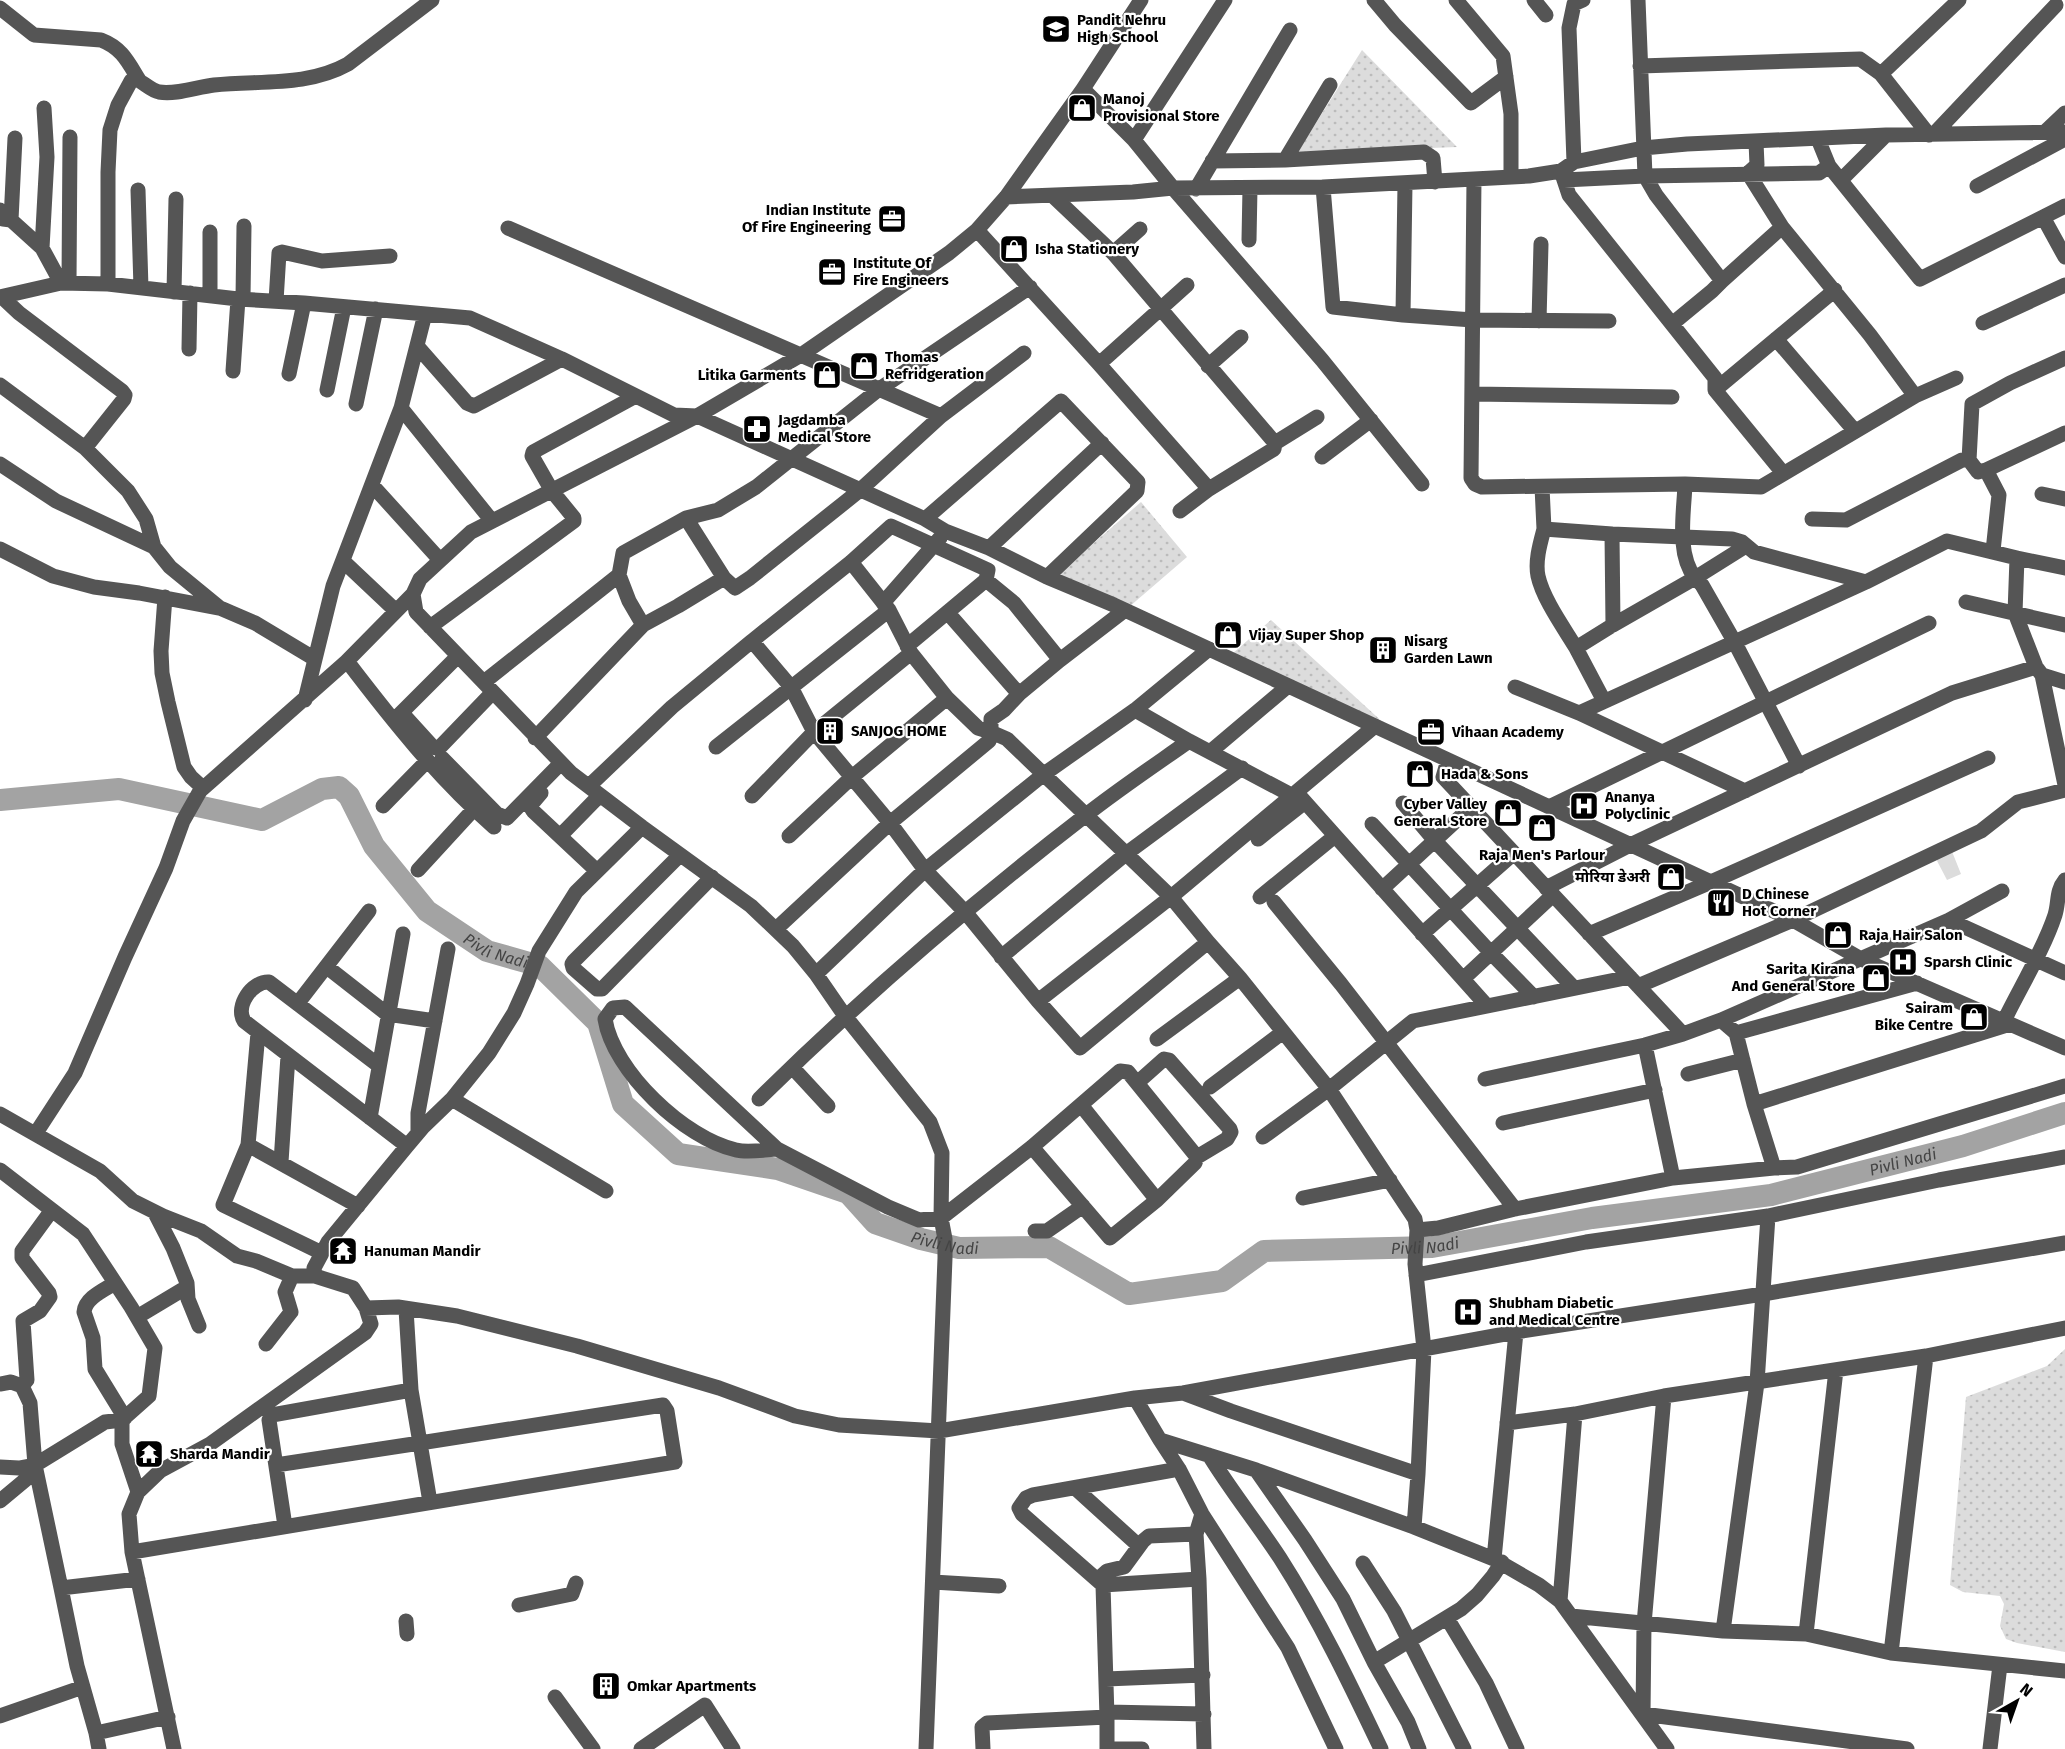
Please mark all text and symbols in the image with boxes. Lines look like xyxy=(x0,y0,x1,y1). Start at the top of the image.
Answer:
place label: Pandit Nehru High School xyxy=(1077,11,1166,46)
school or university icon: Pandit Nehru High School xyxy=(1040,13,1072,45)
place label: Manoj Provisional Store xyxy=(1103,90,1220,125)
shop icon: Manoj Provisional Store xyxy=(1066,92,1098,124)
place label: Indian Institute Of Fire Engineering xyxy=(742,201,872,236)
office icon: Indian Institute Of Fire Engineering xyxy=(876,203,908,235)
shop icon: Isha Stationery xyxy=(998,233,1030,265)
place label: Isha Stationery xyxy=(1035,240,1139,258)
place label: Institute Of Fire Engineers xyxy=(853,254,949,289)
office icon: Institute Of Fire Engineers xyxy=(816,256,848,288)
place label: Thomas Refridgeration xyxy=(885,348,984,383)
shop icon: Thomas Refridgeration xyxy=(848,350,880,382)
shop icon: Litika Garments xyxy=(811,359,843,391)
place label: Litika Garments xyxy=(698,366,806,384)
place label: Jagdamba Medical Store xyxy=(777,411,871,446)
pharmacy icon: Jagdamba Medical Store xyxy=(741,413,773,445)
shop icon: Vijay Super Shop xyxy=(1212,619,1244,651)
place label: Vijay Super Shop xyxy=(1248,626,1364,644)
place label: Nisarg Garden Lawn xyxy=(1404,632,1493,667)
building icon: Nisarg Garden Lawn xyxy=(1367,634,1399,666)
building icon: SANJOG HOME xyxy=(814,715,846,747)
office icon: Vihaan Academy xyxy=(1415,716,1447,748)
place label: SANJOG HOME xyxy=(851,722,947,740)
place label: Vihaan Academy xyxy=(1451,723,1564,741)
shop icon: Hada & Sons xyxy=(1404,758,1436,790)
place label: Hada & Sons xyxy=(1441,765,1528,783)
place label: Ananya Polyclinic xyxy=(1604,788,1671,823)
hospital icon: Ananya Polyclinic xyxy=(1568,790,1600,822)
place label: Cyber Valley General Store xyxy=(1394,795,1487,830)
shop icon: Cyber Valley General Store xyxy=(1492,797,1524,829)
shop icon: Raja Men's Parlour xyxy=(1526,812,1558,844)
place label: Raja Men's Parlour xyxy=(1479,846,1606,864)
shop icon: मोरिया डेअरी xyxy=(1655,861,1687,893)
place label: मोरिया डेअरी xyxy=(1575,868,1651,886)
place label: D Chinese Hot Corner xyxy=(1742,885,1817,920)
restaurant icon: D Chinese Hot Corner xyxy=(1705,887,1737,919)
shop icon: Raja Hair Salon xyxy=(1822,919,1854,951)
place label: Raja Hair Salon xyxy=(1859,926,1963,944)
water label: Pivli Nadi xyxy=(460,929,531,972)
hospital icon: Sparsh Clinic xyxy=(1887,946,1919,978)
place label: Sparsh Clinic xyxy=(1924,953,2013,971)
place label: Sarita Kirana And General Store xyxy=(1731,960,1855,995)
shop icon: Sarita Kirana And General Store xyxy=(1860,962,1892,994)
place label: Sairam Bike Centre xyxy=(1875,999,1953,1034)
shop icon: Sairam Bike Centre xyxy=(1958,1001,1990,1033)
water label: Pivli Nadi xyxy=(1867,1144,1939,1179)
water label: Pivli Nadi xyxy=(909,1227,979,1258)
water label: Pivli Nadi xyxy=(1391,1233,1461,1257)
temple icon: Hanuman Mandir xyxy=(327,1235,359,1267)
place label: Hanuman Mandir xyxy=(364,1242,481,1260)
place label: Shubham Diabetic and Medical Centre xyxy=(1489,1294,1620,1329)
hospital icon: Shubham Diabetic and Medical Centre xyxy=(1452,1296,1484,1328)
temple icon: Sharda Mandir xyxy=(133,1438,165,1470)
place label: Sharda Mandir xyxy=(170,1445,271,1463)
building icon: Omkar Apartments xyxy=(590,1670,622,1702)
north arrow xyxy=(1987,1671,2047,1731)
place label: Omkar Apartments xyxy=(627,1677,756,1695)
text: N xyxy=(2016,1679,2036,1701)

